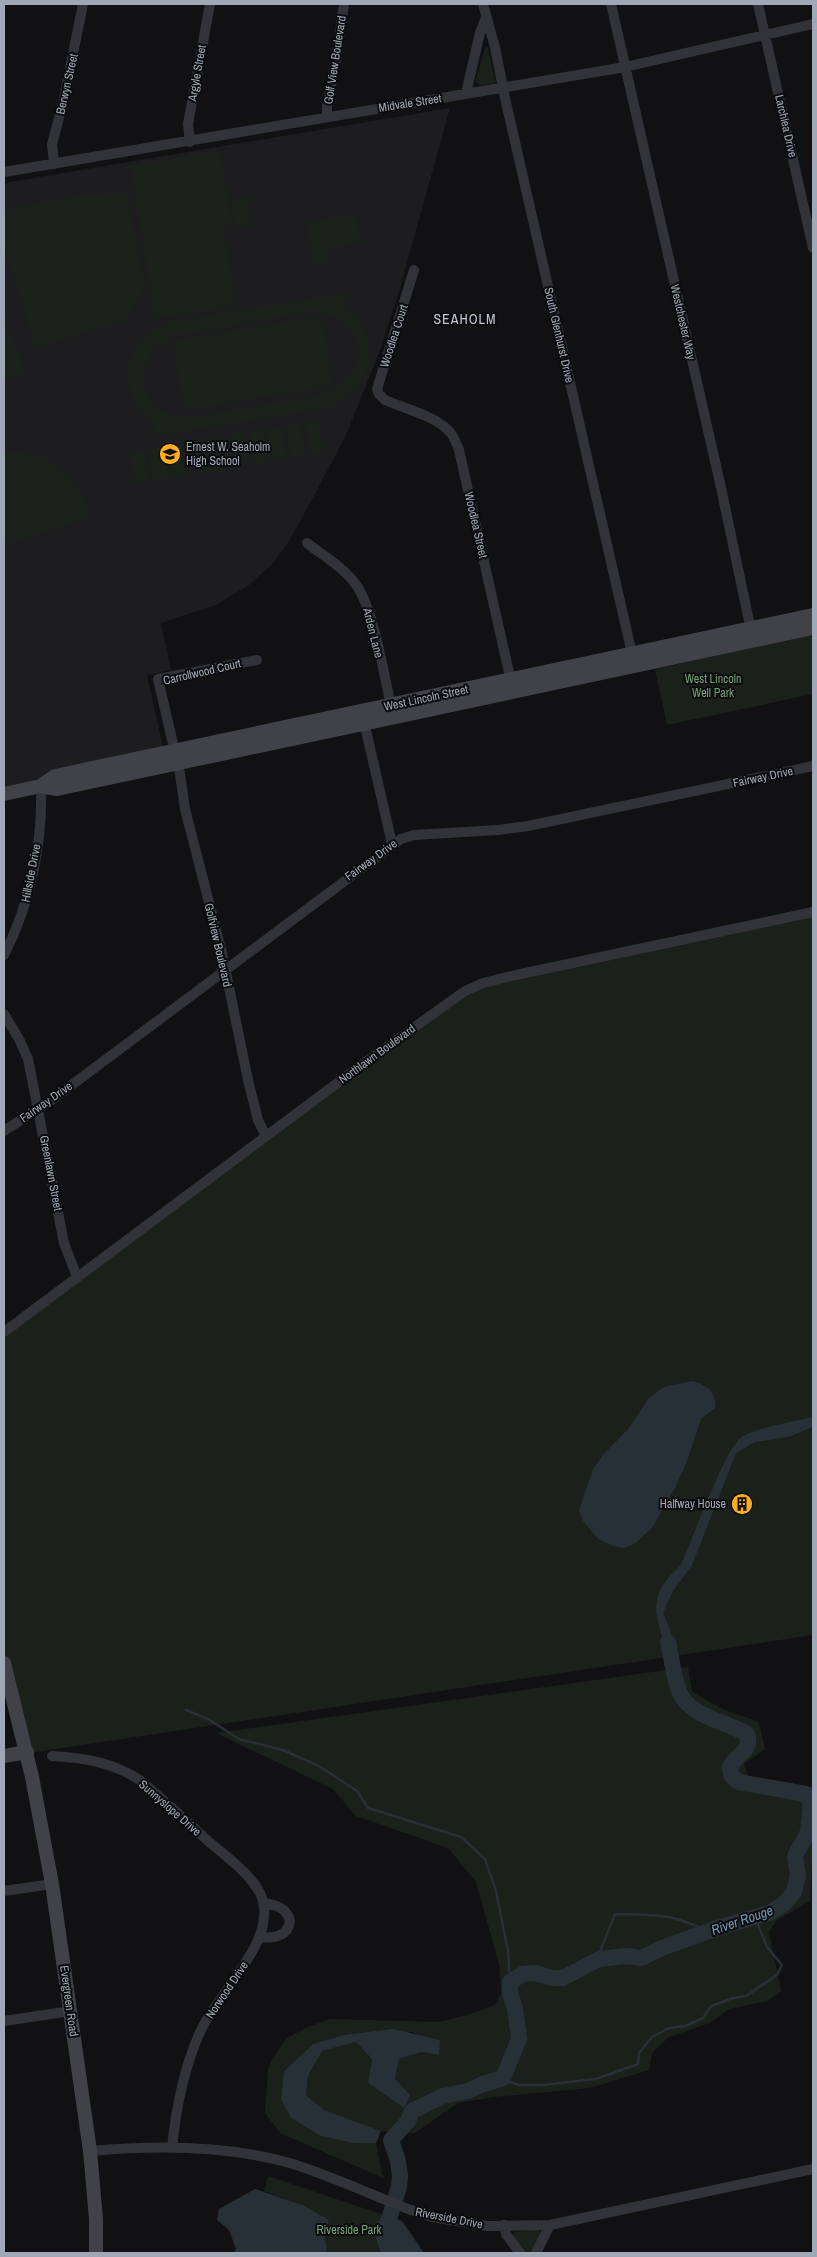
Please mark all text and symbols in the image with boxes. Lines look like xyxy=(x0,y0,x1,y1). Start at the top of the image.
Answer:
street label: Golf View Boulevard xyxy=(320,15,350,105)
street label: Argyle Street xyxy=(184,43,210,103)
street label: Berwyn Street xyxy=(52,52,82,116)
street label: Midvale Street xyxy=(377,90,443,116)
street label: Larchlea Drive xyxy=(771,93,801,159)
street label: Westchester Way xyxy=(667,283,699,361)
street label: South Glenhurst Drive xyxy=(540,286,578,384)
street label: Woodlea Court xyxy=(376,302,412,370)
district label: SEAHOLM xyxy=(433,310,497,328)
place label: Ernest W. Seaholm High School xyxy=(186,439,270,469)
school or university icon: Ernest W. Seaholm High School xyxy=(158,442,182,466)
street label: Woodlea Street xyxy=(461,490,491,560)
street label: Arden Lane xyxy=(359,605,387,660)
street label: Carrollwood Court xyxy=(162,655,243,689)
park label: West Lincoln Well Park xyxy=(685,671,741,701)
street label: West Lincoln Street xyxy=(382,681,470,715)
street label: Fairway Drive xyxy=(732,763,794,791)
street label: Fairway Drive xyxy=(342,836,400,884)
street label: Hillside Drive xyxy=(18,842,44,904)
street label: Golfview Boulevard xyxy=(201,902,235,988)
street label: Northlawn Boulevard xyxy=(335,1021,419,1087)
street label: Fairway Drive xyxy=(17,1078,75,1126)
street label: Greenlawn Street xyxy=(36,1134,66,1212)
building icon: Halfway House xyxy=(730,1492,754,1516)
place label: Halfway House xyxy=(660,1496,726,1512)
street label: Sunnyslope Drive xyxy=(135,1776,205,1840)
water label: River Rouge xyxy=(709,1901,775,1939)
street label: Norwood Drive xyxy=(202,1958,252,2022)
street label: Evergreen Road xyxy=(56,1964,82,2038)
street label: Riverside Drive xyxy=(414,2204,484,2232)
park label: Riverside Park xyxy=(316,2222,382,2238)

